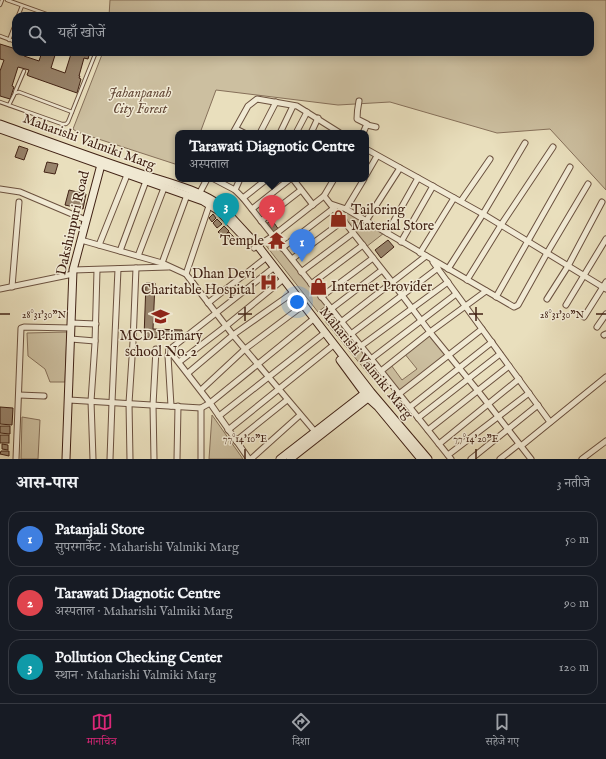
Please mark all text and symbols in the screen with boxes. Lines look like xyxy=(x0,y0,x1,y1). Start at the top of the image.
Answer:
search box xyxy=(12,12,594,56)
icon: search xyxy=(26,23,48,45)
text: यहाँ खोजें xyxy=(58,23,105,42)
park label: Jahanpanah City Forest xyxy=(109,84,172,118)
street label: Maharishi Valmiki Marg xyxy=(20,110,158,174)
popup xyxy=(175,130,369,182)
text: Tarawati Diagnotic Centre xyxy=(189,137,355,156)
text: अस्पताल xyxy=(189,156,229,173)
street label: Dakshinpuri Road xyxy=(52,168,94,277)
pin: 3 xyxy=(213,193,239,226)
pin: 2 xyxy=(259,195,285,228)
place label: Tailoring Material Store xyxy=(351,201,435,235)
shop icon: Tailoring Material Store xyxy=(328,208,348,228)
pin: 1 xyxy=(289,229,315,262)
temple icon: Temple xyxy=(267,231,287,251)
place label: Temple xyxy=(220,232,265,250)
place label: Dhan Devi Charitable Hospital xyxy=(141,265,255,299)
hospital icon: Dhan Devi Charitable Hospital xyxy=(258,272,278,292)
shop icon: Internet Provider xyxy=(308,277,328,297)
place label: Internet Provider xyxy=(331,278,432,296)
your location xyxy=(287,292,307,312)
street label: Maharishi Valmiki Marg xyxy=(315,303,417,423)
school or university icon: MCD Primary school No. 2 xyxy=(151,306,171,326)
text: 28°31'30"N xyxy=(22,309,66,322)
text: 28°31'30"N xyxy=(540,309,584,322)
place label: MCD Primary school No. 2 xyxy=(119,327,203,361)
text: 77°14'10"E xyxy=(223,433,267,446)
text: 77°14'20"E xyxy=(453,433,499,446)
text: आस-पास xyxy=(16,473,78,494)
text: 3 नतीजे xyxy=(557,475,590,492)
text: Patanjali Store xyxy=(55,520,144,539)
text: 1 xyxy=(28,531,32,548)
text: 50 m xyxy=(565,531,589,548)
text: सुपरमार्केट · Maharishi Valmiki Marg xyxy=(55,539,239,556)
text: Tarawati Diagnotic Centre xyxy=(55,584,221,603)
text: 2 xyxy=(27,595,33,612)
text: 90 m xyxy=(564,595,589,612)
text: अस्पताल · Maharishi Valmiki Marg xyxy=(55,603,233,620)
text: Pollution Checking Center xyxy=(55,648,222,667)
text: 3 xyxy=(28,659,32,676)
text: 120 m xyxy=(559,659,589,676)
text: स्थान · Maharishi Valmiki Marg xyxy=(55,667,216,684)
tab: मानचित्र xyxy=(87,711,117,752)
tab: दिशा xyxy=(290,711,312,752)
tab: सहेजे गए xyxy=(486,711,519,752)

